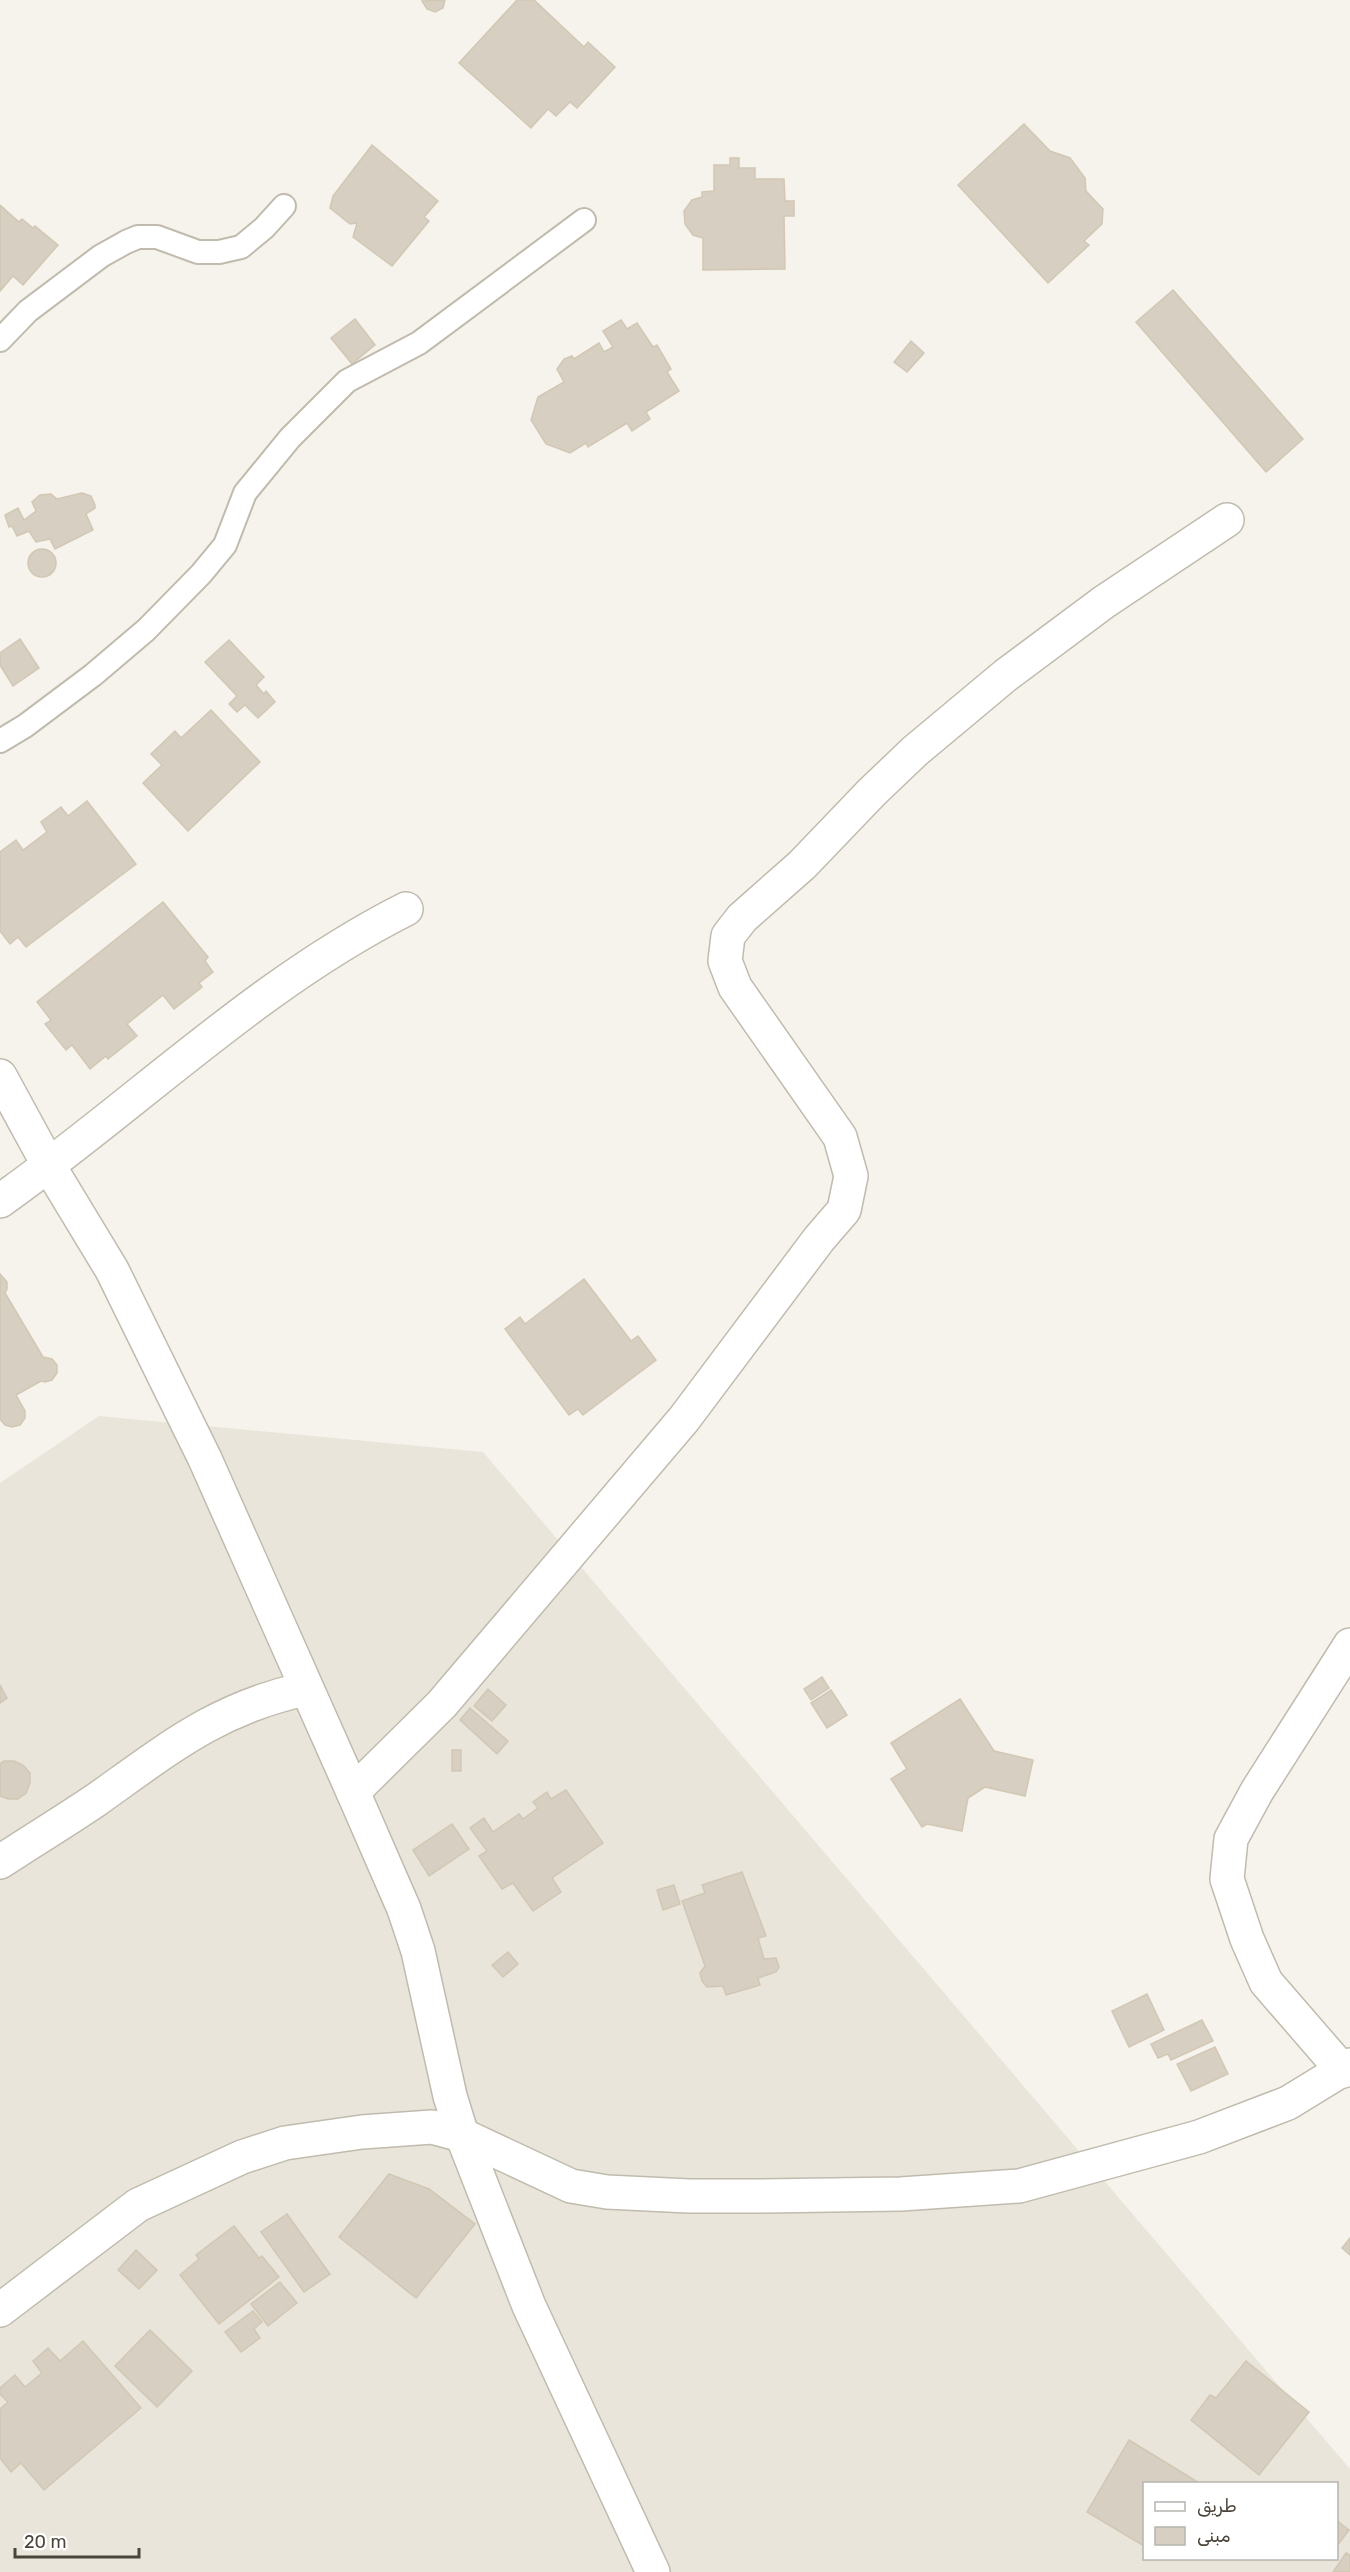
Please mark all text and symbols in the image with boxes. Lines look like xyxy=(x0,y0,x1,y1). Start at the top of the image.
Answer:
legend xyxy=(1143,2482,1338,2560)
text: طريق xyxy=(1197,2495,1237,2517)
scale bar xyxy=(15,2521,140,2559)
text: مبنى xyxy=(1197,2525,1231,2547)
text: 20 m xyxy=(24,2531,66,2553)

